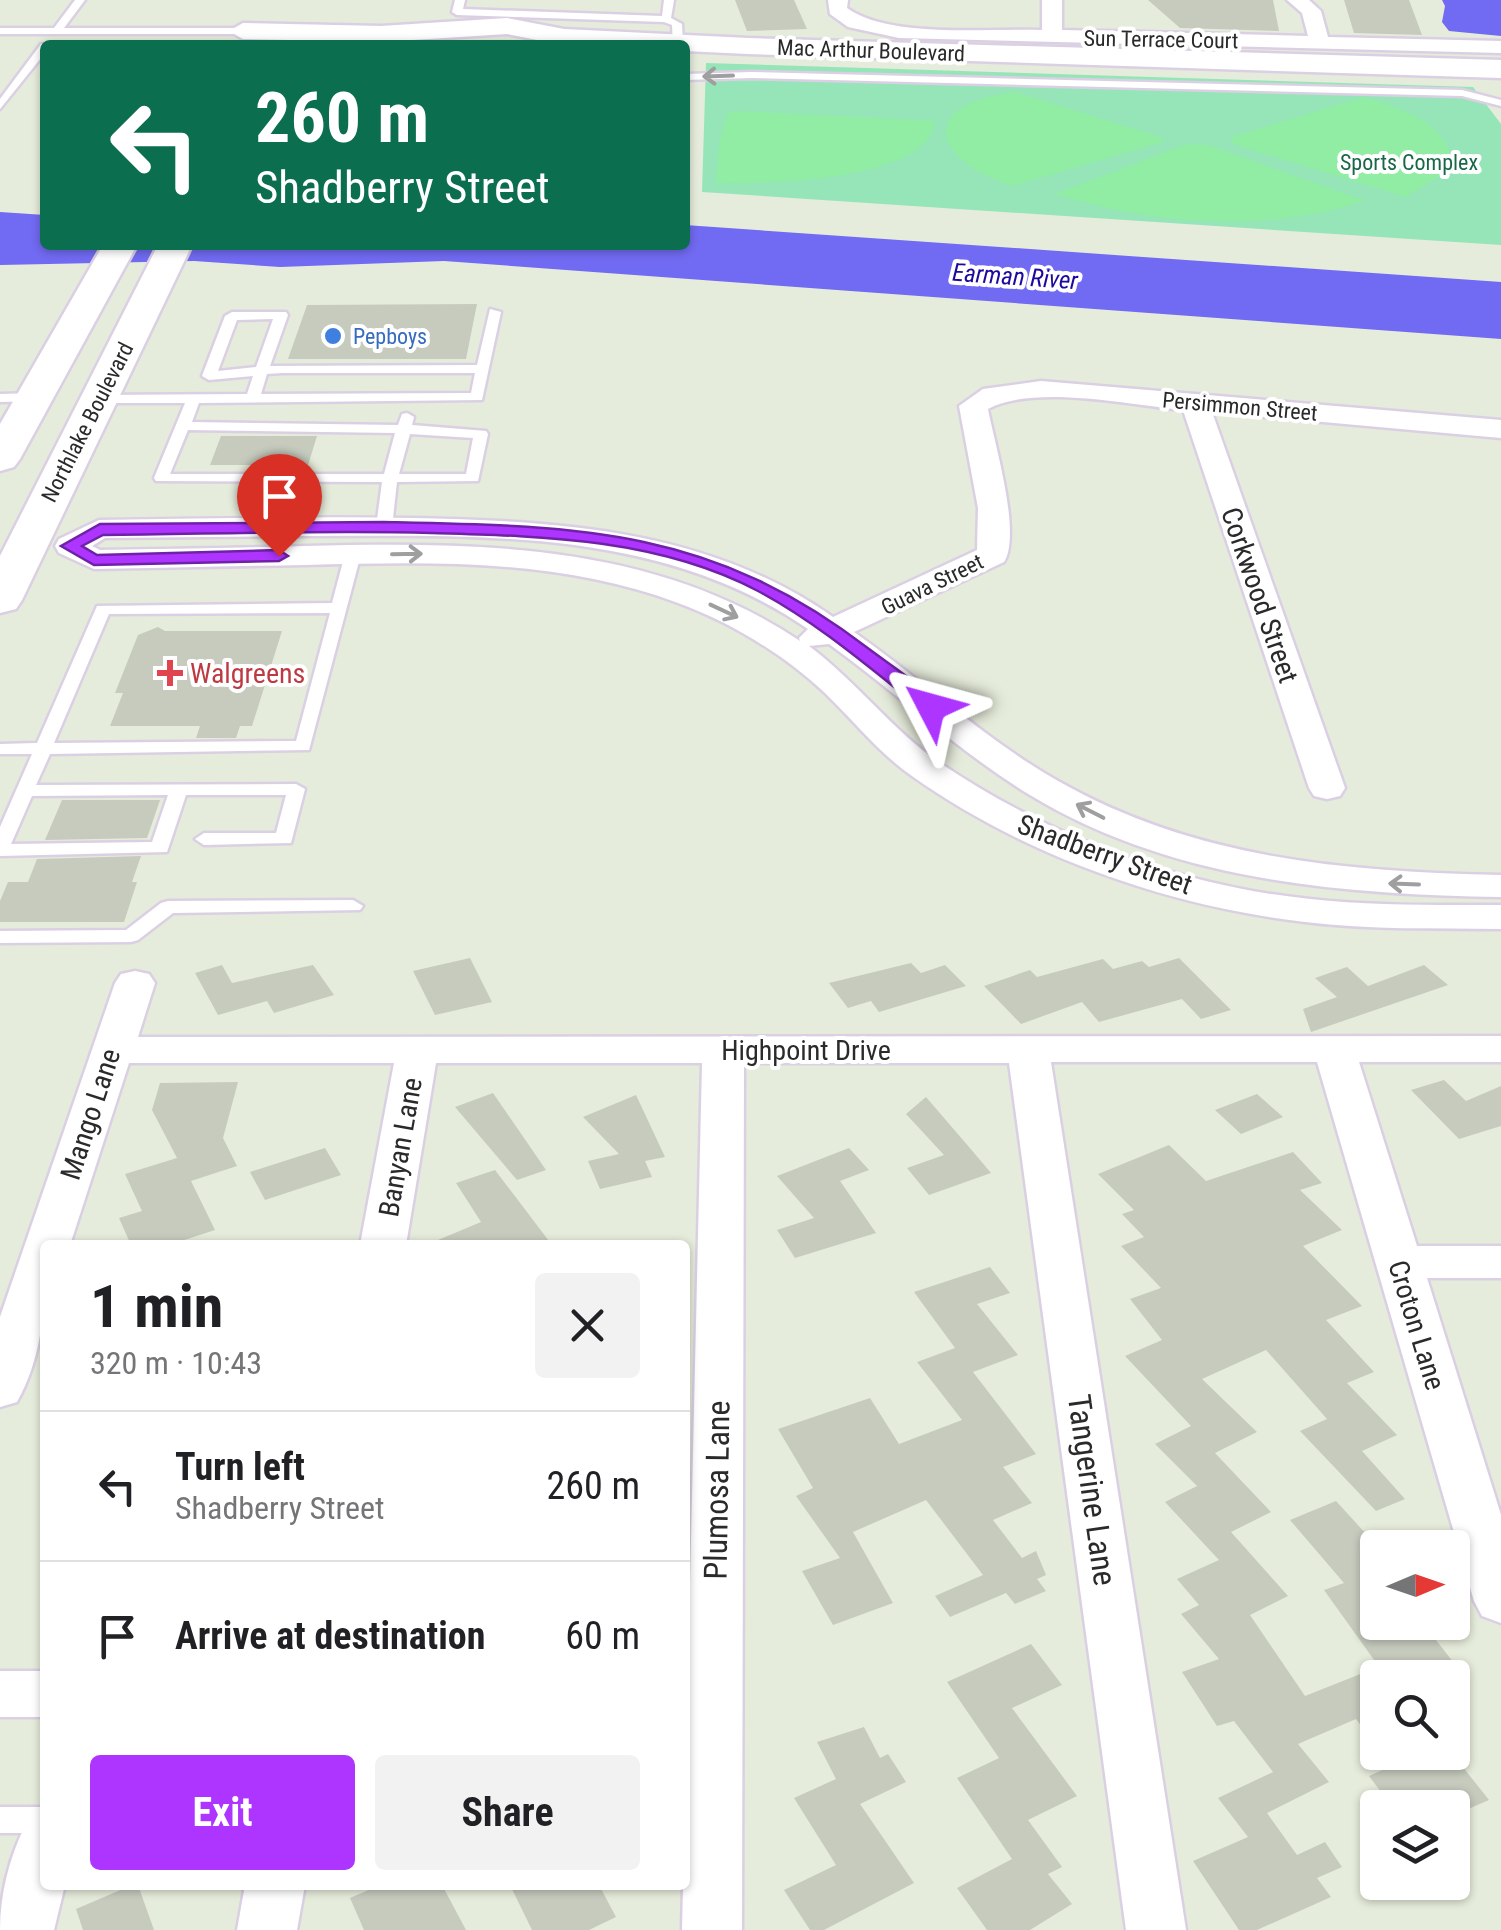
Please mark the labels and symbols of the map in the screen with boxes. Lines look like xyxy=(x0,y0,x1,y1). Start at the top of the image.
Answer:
street label: Sun Terrace Court xyxy=(1083,26,1239,53)
street label: Mac Arthur Boulevard xyxy=(777,35,965,66)
one-way arrow xyxy=(703,67,735,86)
park label: Sports Complex xyxy=(1340,150,1478,175)
water label: Earman River xyxy=(951,258,1079,295)
place label: Pepboys xyxy=(353,324,427,349)
marker: Pepboys xyxy=(322,325,344,347)
street label: Northlake Boulevard xyxy=(36,338,138,506)
street label: Persimmon Street xyxy=(1161,387,1319,426)
pin xyxy=(237,454,322,557)
street label: Corkwood Street xyxy=(1214,503,1305,687)
one-way arrow xyxy=(391,544,423,563)
street label: Guava Street xyxy=(877,549,987,620)
one-way arrow xyxy=(708,603,738,622)
position arrow xyxy=(879,655,983,759)
place label: Walgreens xyxy=(190,657,305,690)
marker: Walgreens xyxy=(159,662,181,684)
one-way arrow xyxy=(1075,801,1105,820)
street label: Shadberry Street xyxy=(1013,808,1197,901)
one-way arrow xyxy=(1388,874,1420,893)
street label: Highpoint Drive xyxy=(721,1034,891,1067)
street label: Mango Lane xyxy=(54,1044,127,1184)
street label: Banyan Lane xyxy=(372,1075,429,1219)
street label: Croton Lane xyxy=(1381,1256,1452,1394)
street label: Tangerine Lane xyxy=(1060,1392,1124,1588)
street label: Plumosa Lane xyxy=(696,1400,738,1580)
north arrow xyxy=(1360,1530,1470,1640)

